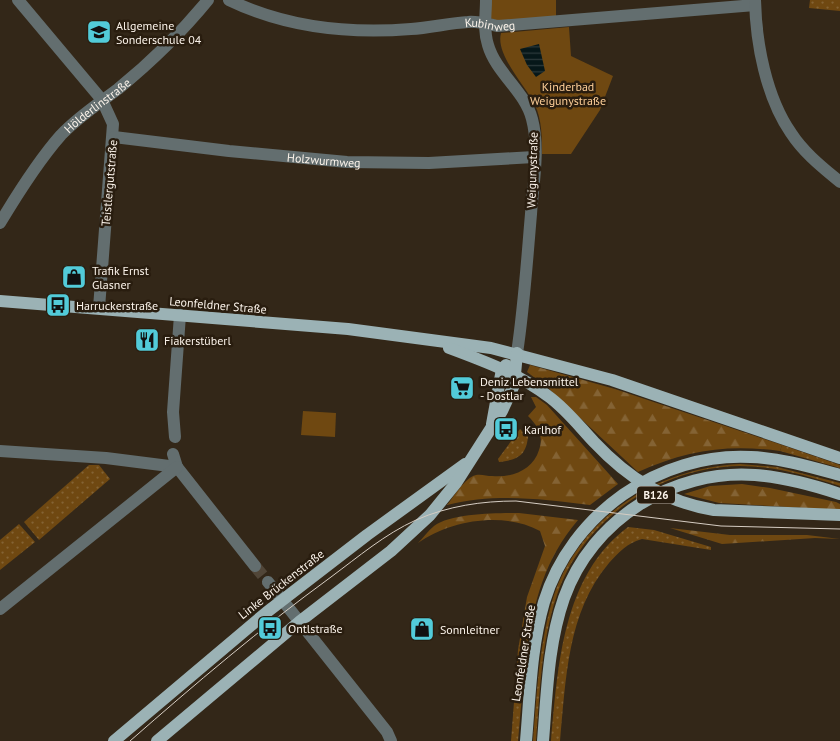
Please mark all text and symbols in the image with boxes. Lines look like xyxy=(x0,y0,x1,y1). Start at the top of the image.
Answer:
street label: Kubinweg xyxy=(464,14,516,34)
place label: Allgemeine Sonderschule 04 xyxy=(116,18,202,47)
school or university icon: Allgemeine Sonderschule 04 xyxy=(86,19,112,45)
street label: Hölderlinstraße xyxy=(60,75,133,136)
park label: Kinderbad Weigunystraße xyxy=(530,79,606,108)
street label: Weigunystraße xyxy=(523,132,541,208)
street label: Teistlergutstraße xyxy=(98,139,120,227)
street label: Holzwurmweg xyxy=(286,149,361,170)
place label: Trafik Ernst Glasner xyxy=(92,263,149,292)
shop icon: Trafik Ernst Glasner xyxy=(61,264,87,290)
bus stop icon: Harruckerstraße xyxy=(45,292,71,318)
street label: Leonfeldner Straße xyxy=(169,293,267,317)
place label: Harruckerstraße xyxy=(76,298,158,313)
restaurant icon: Fiakerstüberl xyxy=(134,327,160,353)
place label: Fiakerstüberl xyxy=(164,333,231,348)
place label: Deniz Lebensmittel - Dostlar xyxy=(480,374,579,403)
supermarket icon: Deniz Lebensmittel - Dostlar xyxy=(449,375,475,401)
bus stop icon: Karlhof xyxy=(493,416,519,442)
place label: Karlhof xyxy=(524,422,562,437)
road number: B126 xyxy=(637,486,675,504)
street label: Linke Brückenstraße xyxy=(235,546,327,622)
street label: Leonfeldner Straße xyxy=(508,604,538,702)
bus stop icon: Ontlstraße xyxy=(257,615,283,641)
shop icon: Sonnleitner xyxy=(409,616,435,642)
place label: Ontlstraße xyxy=(288,621,343,636)
place label: Sonnleitner xyxy=(440,622,500,637)

